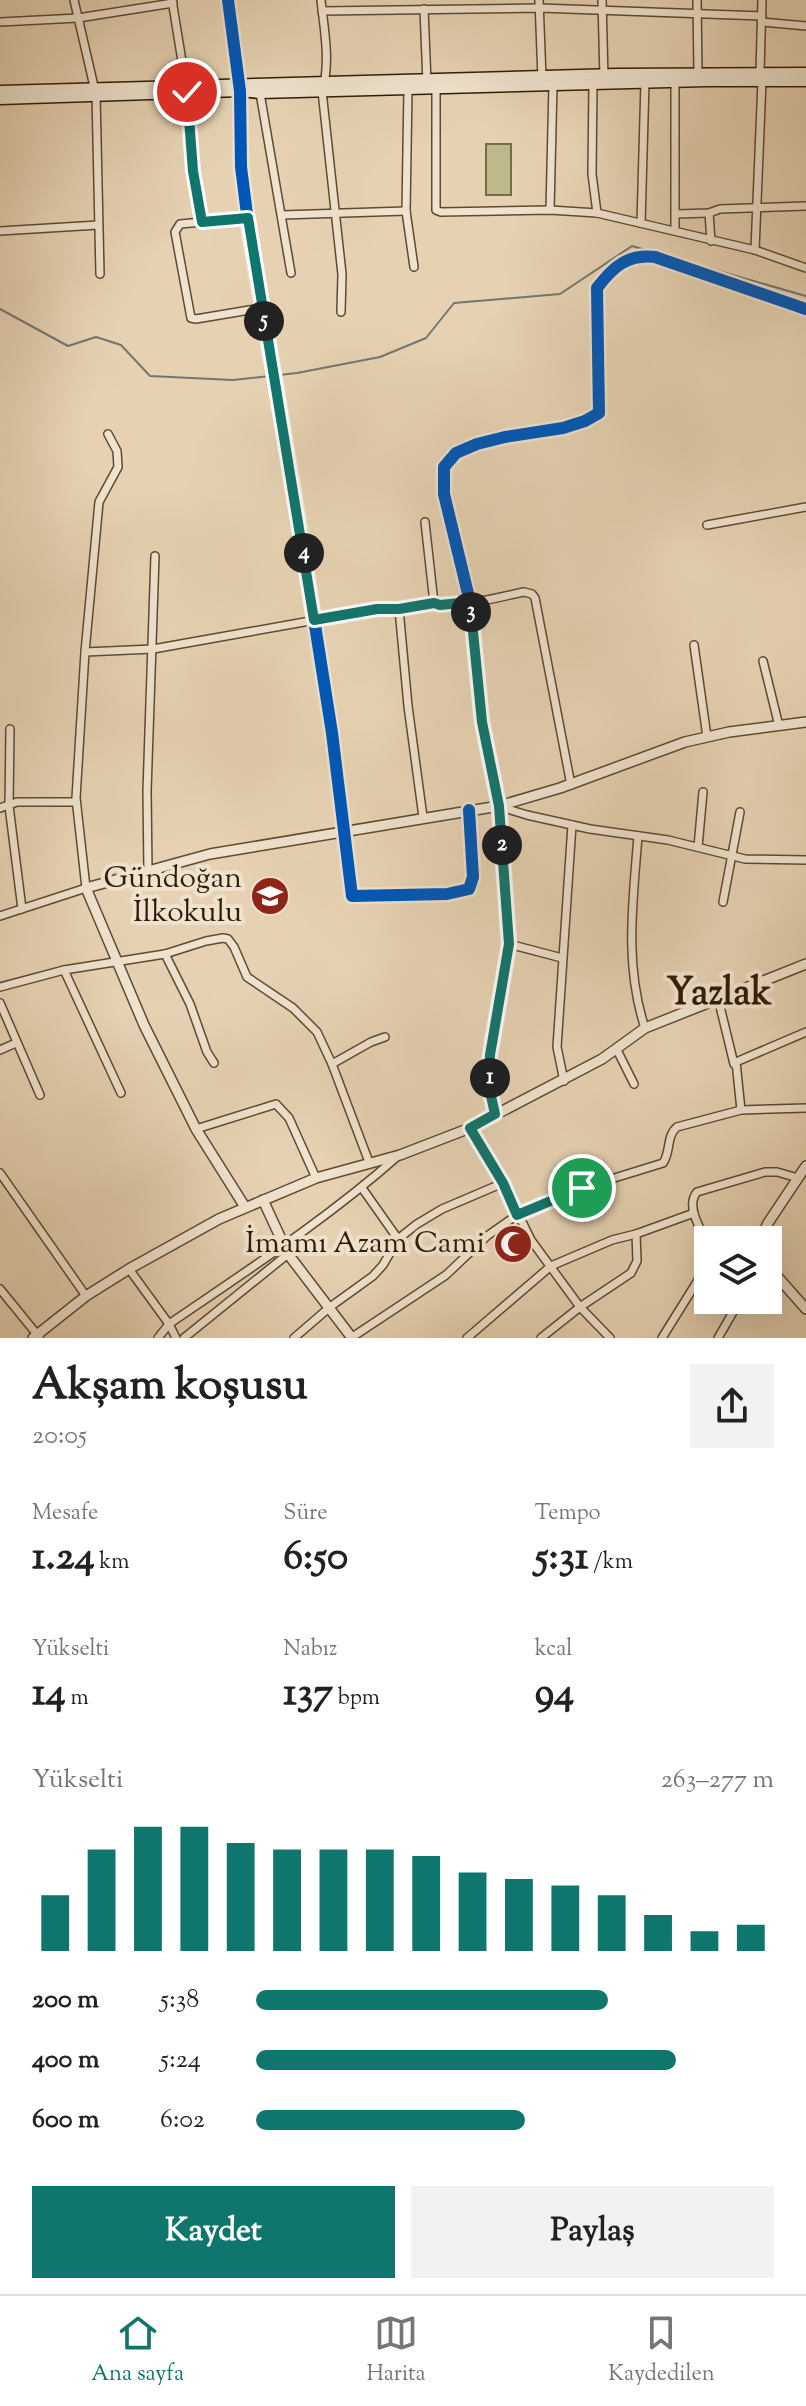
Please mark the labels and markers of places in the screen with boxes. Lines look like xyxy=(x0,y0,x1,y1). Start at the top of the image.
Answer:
pin xyxy=(153,58,221,126)
pin: 5 xyxy=(244,301,284,341)
pin: 4 xyxy=(284,533,324,573)
pin: 3 xyxy=(451,592,491,632)
pin: 2 xyxy=(482,825,522,865)
place label: Gündoğan İlkokulu xyxy=(103,858,242,935)
school or university icon: Gündoğan İlkokulu xyxy=(249,875,291,917)
pin: 1 xyxy=(470,1058,510,1098)
pin xyxy=(548,1154,616,1222)
place label: İmamı Azam Cami xyxy=(245,1223,485,1266)
mosque icon: İmamı Azam Cami xyxy=(492,1223,534,1265)

